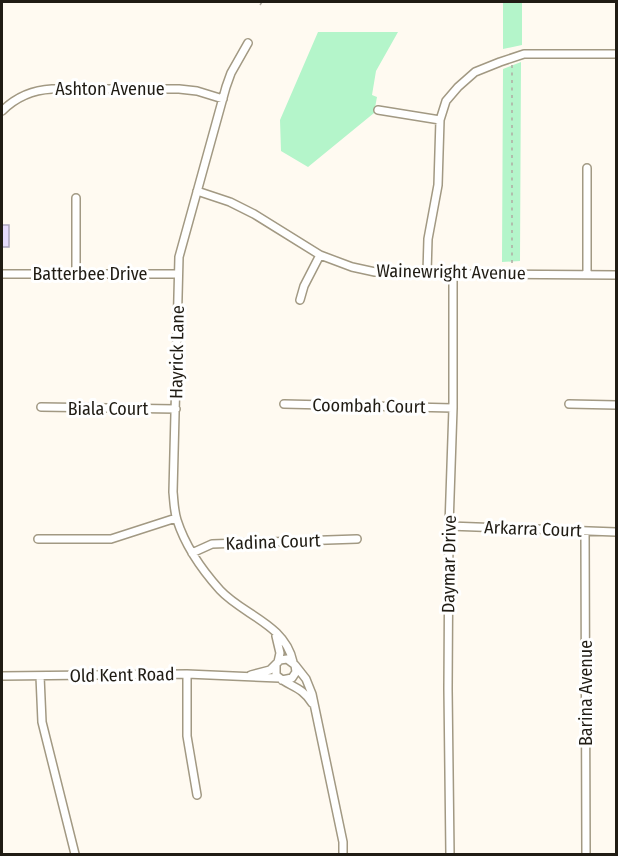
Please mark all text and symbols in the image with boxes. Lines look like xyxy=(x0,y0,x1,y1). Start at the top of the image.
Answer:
street label: Ashton Avenue xyxy=(55,78,165,100)
street label: Wainewright Avenue xyxy=(376,260,526,284)
street label: Batterbee Drive xyxy=(32,263,148,285)
street label: Hayrick Lane xyxy=(165,305,189,399)
street label: Coombah Court xyxy=(312,394,426,418)
street label: Biala Court xyxy=(68,398,148,420)
street label: Daymar Drive xyxy=(437,515,461,613)
street label: Arkarra Court xyxy=(484,516,582,542)
street label: Kadina Court xyxy=(225,529,321,555)
street label: Barina Avenue xyxy=(575,640,597,746)
street label: Old Kent Road xyxy=(69,663,175,687)

